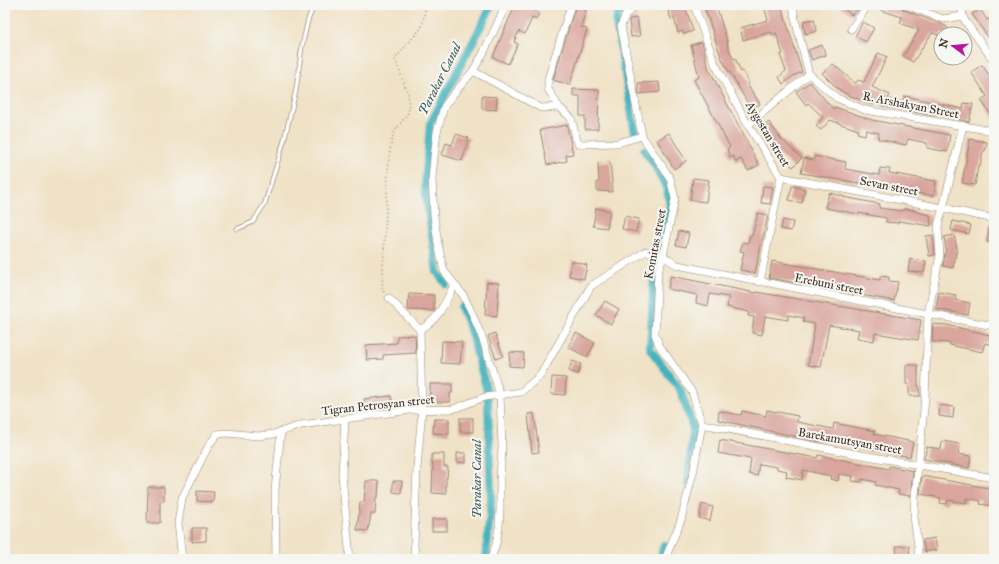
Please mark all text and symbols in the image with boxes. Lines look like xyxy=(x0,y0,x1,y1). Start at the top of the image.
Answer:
north arrow xyxy=(933,26,973,66)
text: N xyxy=(936,36,952,50)
water label: Parakar Canal xyxy=(415,39,466,118)
street label: R. Arshakyan Street xyxy=(862,89,961,121)
street label: Aygestan street xyxy=(742,98,793,170)
street label: Sevan street xyxy=(859,173,920,199)
street label: Komitas street xyxy=(641,207,669,280)
street label: Erebuni street xyxy=(793,270,865,298)
street label: Tigran Petrosyan street xyxy=(321,392,436,419)
street label: Barekamutsyan street xyxy=(797,425,904,457)
water label: Parakar Canal xyxy=(469,438,485,518)

